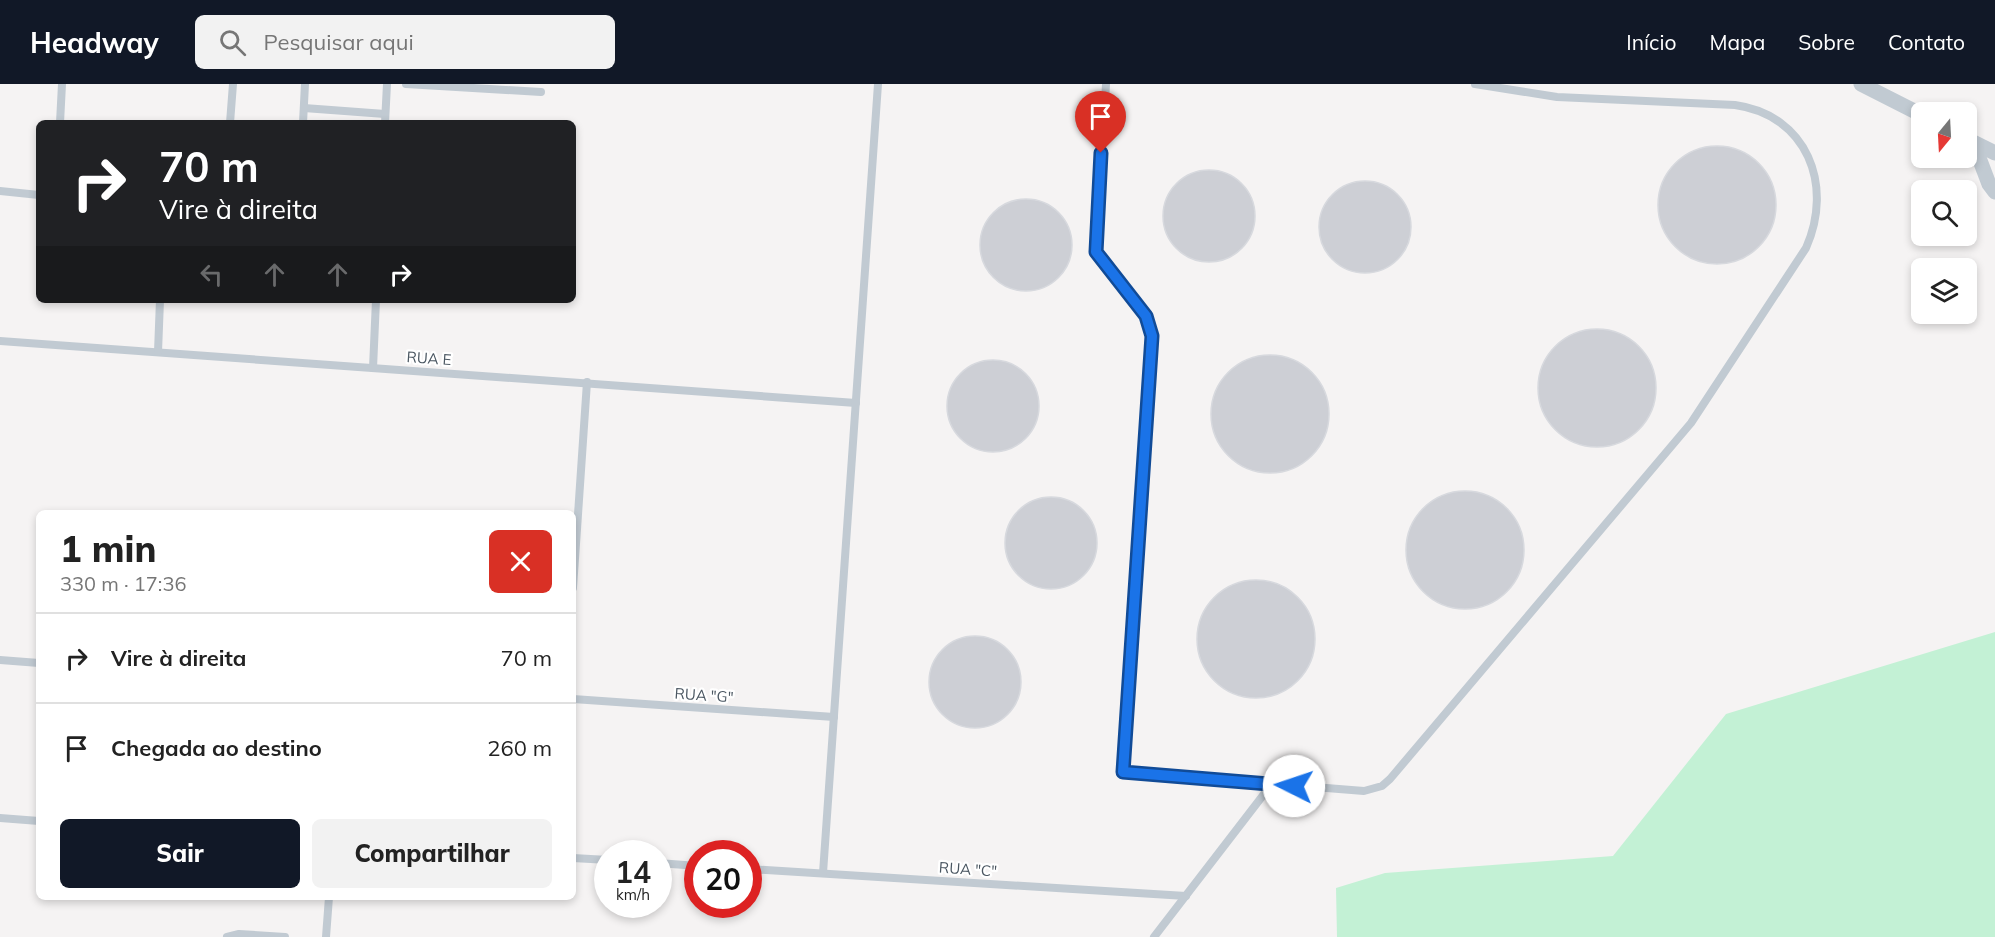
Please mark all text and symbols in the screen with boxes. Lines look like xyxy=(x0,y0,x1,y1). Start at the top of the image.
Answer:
search box xyxy=(195,15,615,69)
text: Headway xyxy=(30,25,159,60)
icon: search xyxy=(216,26,249,59)
text: Pesquisar aqui xyxy=(264,28,414,56)
text: Início xyxy=(1626,29,1676,55)
text: Mapa xyxy=(1709,29,1765,55)
text: Sobre xyxy=(1798,29,1855,55)
text: Contato xyxy=(1888,29,1965,55)
pin xyxy=(1075,91,1126,153)
icon: arrive xyxy=(1084,100,1117,133)
north arrow xyxy=(1911,102,1977,168)
map controls xyxy=(1911,102,1977,324)
text: 70 m xyxy=(159,140,259,193)
icon: right xyxy=(60,144,138,222)
button: search xyxy=(1911,180,1977,246)
text: Vire à direita xyxy=(159,192,318,226)
icon: left xyxy=(195,258,228,291)
icon: ahead xyxy=(258,258,291,291)
icon: ahead xyxy=(321,258,354,291)
icon: right xyxy=(384,258,417,291)
button: layers xyxy=(1911,258,1977,324)
street label: RUA E xyxy=(406,347,452,369)
text: 1 min xyxy=(60,526,156,571)
button: close xyxy=(489,530,552,593)
text: 330 m · 17:36 xyxy=(60,571,186,596)
icon: right xyxy=(60,642,93,675)
text: Vire à direita xyxy=(111,644,246,672)
text: 70 m xyxy=(501,644,552,672)
street label: RUA "G" xyxy=(674,683,734,707)
icon: arrive xyxy=(60,732,93,765)
text: Chegada ao destino xyxy=(111,734,322,762)
text: 260 m xyxy=(487,734,552,762)
position arrow xyxy=(1262,754,1326,818)
button: Sair xyxy=(60,819,300,888)
button: Compartilhar xyxy=(312,819,552,888)
speed limit sign: 20 xyxy=(684,840,762,918)
text: 14 xyxy=(615,853,651,891)
street label: RUA "C" xyxy=(938,857,998,881)
text: km/h xyxy=(616,885,650,904)

